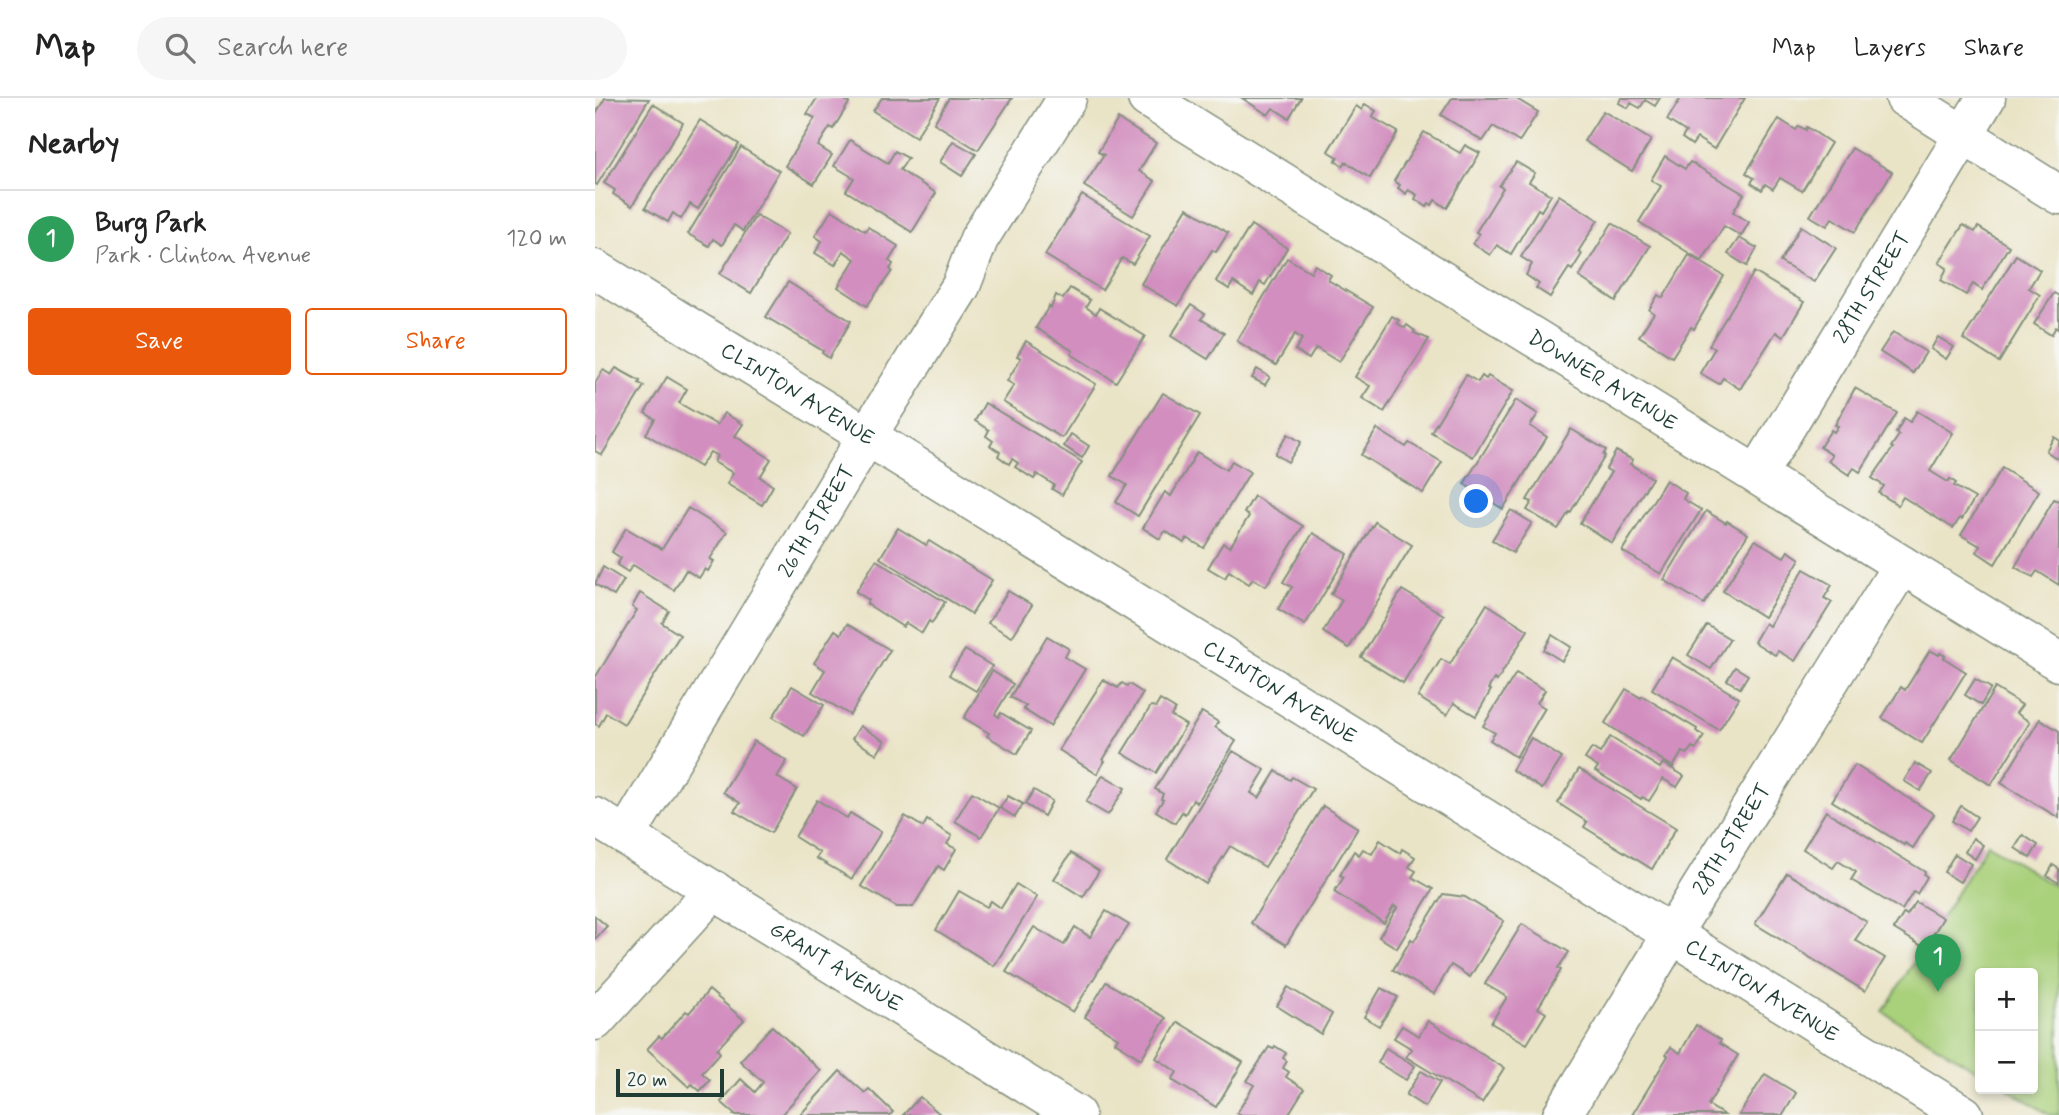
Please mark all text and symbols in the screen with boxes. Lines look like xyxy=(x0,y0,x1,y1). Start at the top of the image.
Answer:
search box xyxy=(137,17,627,80)
text: Map xyxy=(35,26,95,70)
icon: search xyxy=(161,29,199,67)
text: Search here xyxy=(217,31,348,65)
text: Map xyxy=(1772,33,1816,64)
text: Layers xyxy=(1854,33,1926,64)
text: Share xyxy=(1964,33,2024,64)
text: Nearby xyxy=(28,124,119,163)
text: Burg Park xyxy=(95,207,206,241)
text: 1 xyxy=(46,224,56,254)
text: 120 m xyxy=(506,224,567,254)
street label: 28TH STREET xyxy=(1827,226,1917,349)
text: Park · Clinton Avenue xyxy=(95,241,311,271)
button: Save xyxy=(28,308,291,375)
button: Share xyxy=(305,308,567,375)
street label: DOWNER AVENUE xyxy=(1522,324,1682,438)
street label: CLINTON AVENUE xyxy=(715,336,880,452)
street label: 26TH STREET xyxy=(772,460,862,583)
your location xyxy=(1459,484,1493,518)
street label: CLINTON AVENUE xyxy=(1197,634,1362,751)
street label: 28TH STREET xyxy=(1687,778,1778,901)
street label: GRANT AVENUE xyxy=(764,916,908,1019)
street label: CLINTON AVENUE xyxy=(1680,933,1844,1049)
pin: 1 xyxy=(1915,934,1961,992)
map controls xyxy=(1975,968,2038,1094)
button: + xyxy=(1975,968,2038,1031)
button: − xyxy=(1975,1031,2038,1094)
scale bar xyxy=(616,1066,725,1098)
text: 20 m xyxy=(627,1068,667,1093)

